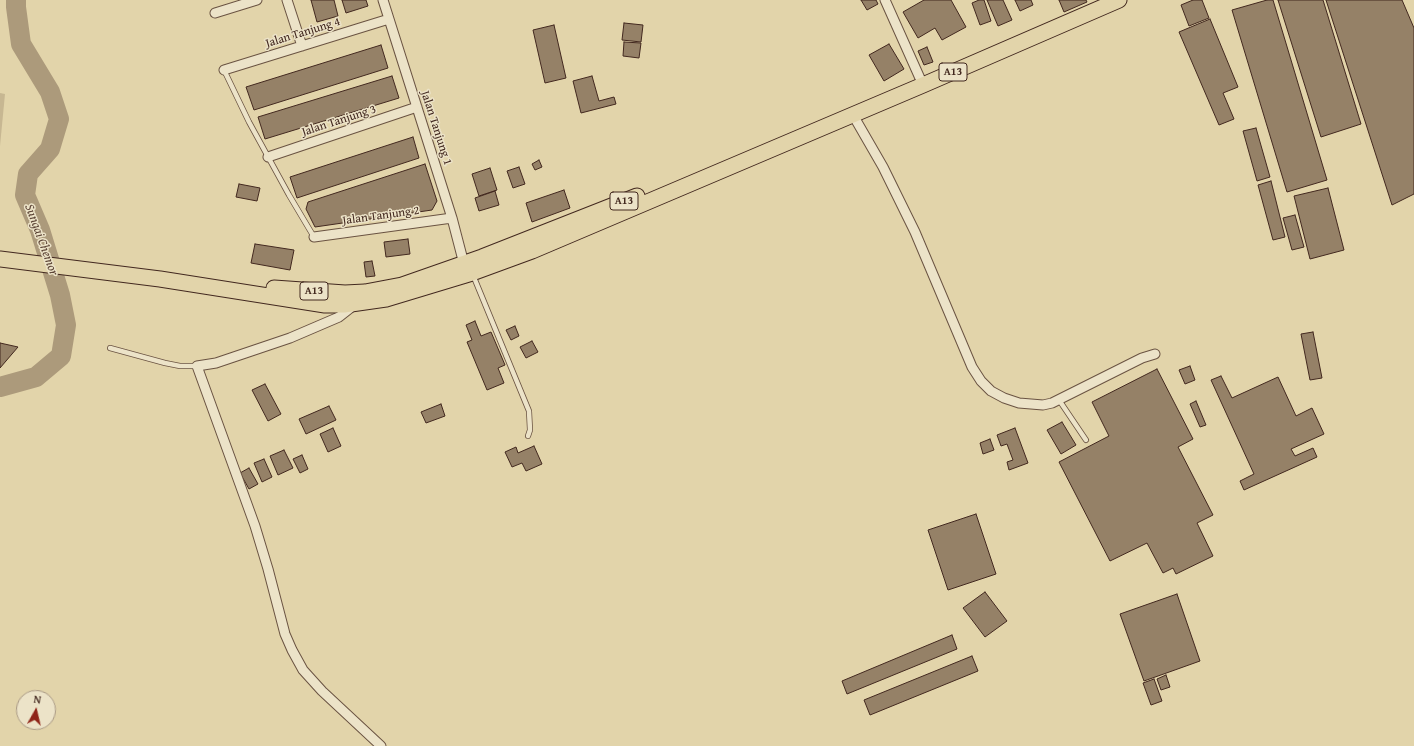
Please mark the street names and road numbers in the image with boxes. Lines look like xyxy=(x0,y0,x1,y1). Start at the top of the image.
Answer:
street label: Jalan Tanjung 4 xyxy=(264,15,342,51)
road number: A13 xyxy=(939,63,967,81)
street label: Jalan Tanjung 1 xyxy=(417,89,455,167)
street label: Jalan Tanjung 3 xyxy=(300,102,378,140)
road number: A13 xyxy=(610,192,638,210)
street label: Jalan Tanjung 2 xyxy=(342,203,420,229)
road number: A13 xyxy=(300,282,328,300)

